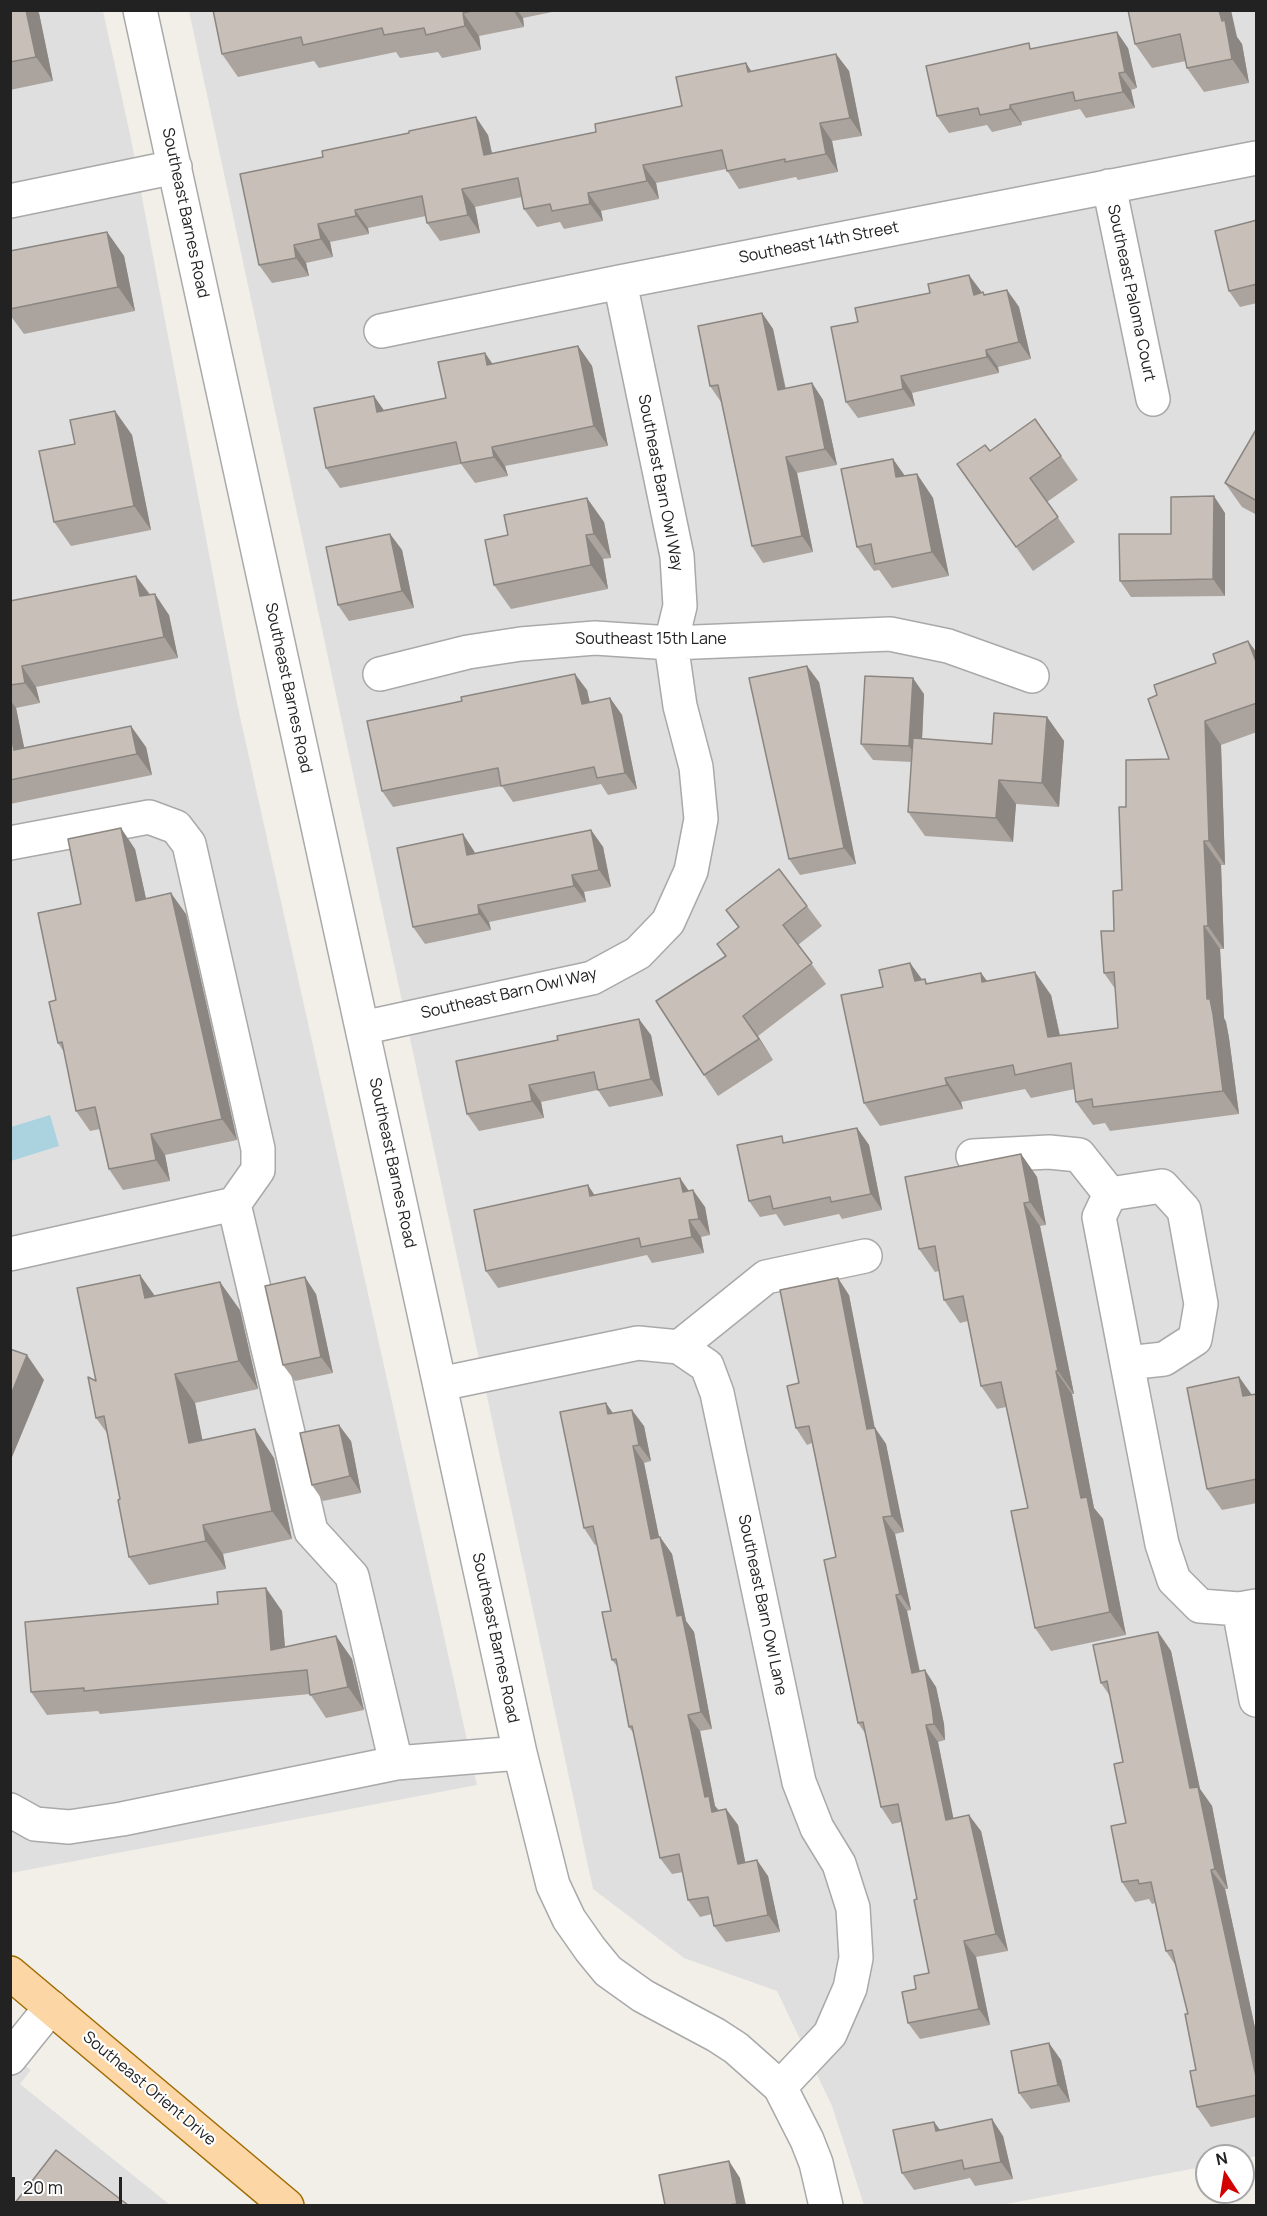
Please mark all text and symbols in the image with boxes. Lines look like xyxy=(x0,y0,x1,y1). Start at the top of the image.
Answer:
street label: Southeast Barnes Road xyxy=(158,126,212,300)
street label: Southeast Paloma Court xyxy=(1103,203,1159,383)
street label: Southeast 14th Street xyxy=(737,218,901,268)
street label: Southeast Barn Owl Way xyxy=(633,393,687,573)
street label: Southeast Barnes Road xyxy=(261,601,315,775)
street label: Southeast 15th Lane xyxy=(575,630,727,650)
street label: Southeast Barn Owl Way xyxy=(419,964,599,1024)
street label: Southeast Barnes Road xyxy=(365,1076,419,1250)
street label: Southeast Barn Owl Lane xyxy=(733,1513,791,1697)
street label: Southeast Barnes Road xyxy=(468,1551,522,1725)
street label: Southeast Orient Drive xyxy=(79,2028,219,2150)
north arrow xyxy=(1195,2144,1255,2204)
text: N xyxy=(1214,2146,1230,2170)
scale bar xyxy=(15,2165,124,2203)
text: 20 m xyxy=(23,2175,63,2199)

